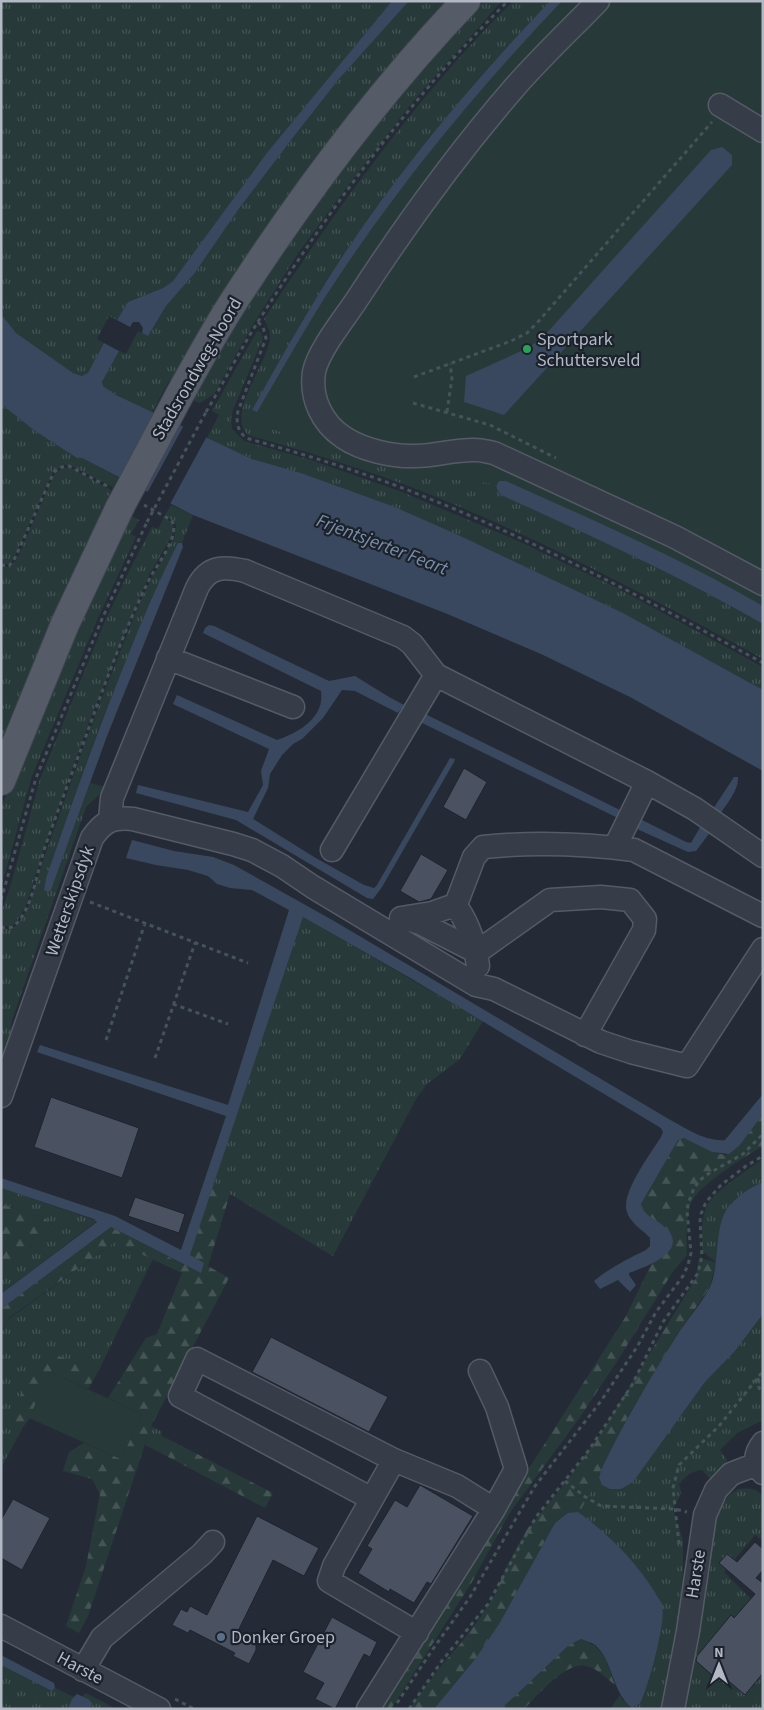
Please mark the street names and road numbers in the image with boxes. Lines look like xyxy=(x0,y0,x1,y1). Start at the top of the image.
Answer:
street label: Stadsrondweg-Noord xyxy=(146,293,248,445)
street label: Wetterskipsdyk xyxy=(39,842,101,960)
street label: Harste xyxy=(680,1548,712,1600)
street label: Harste xyxy=(53,1645,108,1691)

